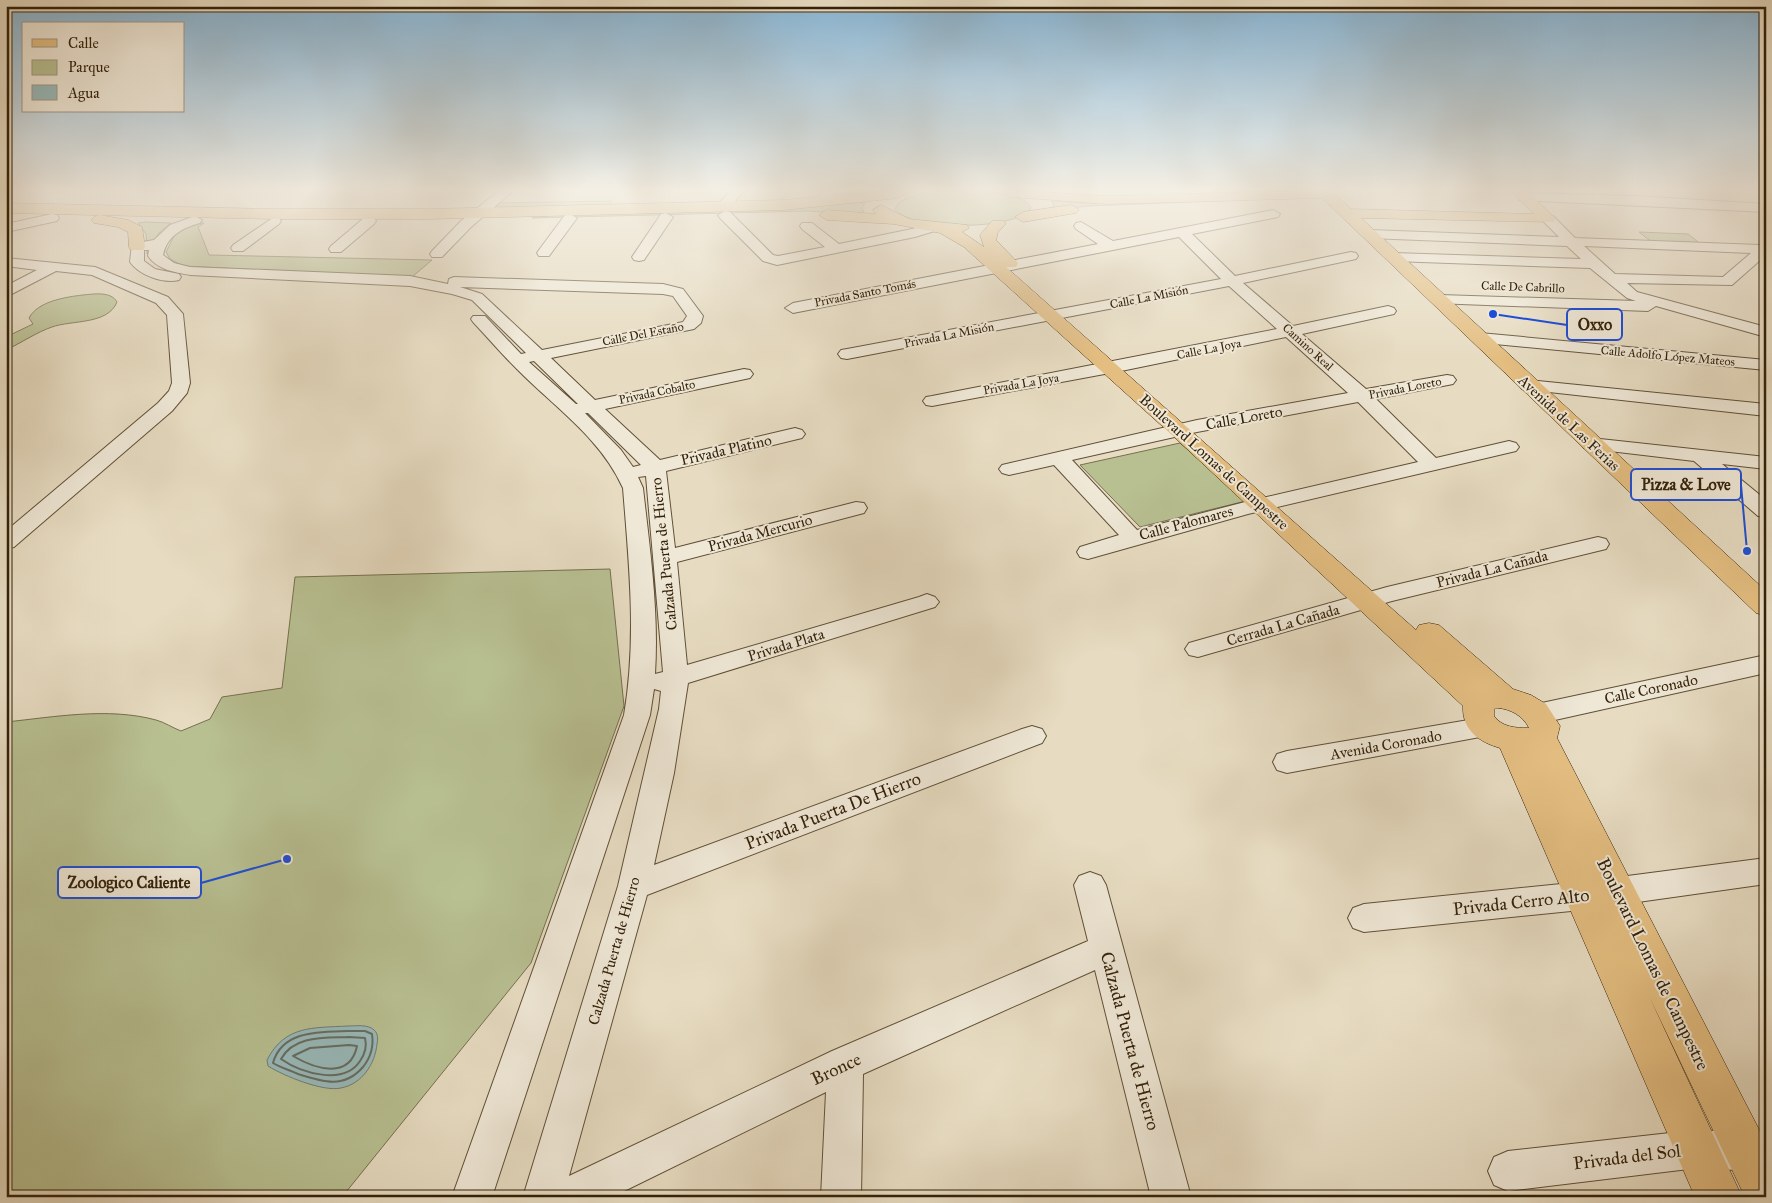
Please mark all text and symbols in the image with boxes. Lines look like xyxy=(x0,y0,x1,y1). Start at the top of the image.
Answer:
legend xyxy=(22,22,185,112)
text: Calle xyxy=(68,34,99,52)
text: Parque xyxy=(68,58,110,77)
text: Agua xyxy=(67,84,100,102)
street label: Privada Santo Tomás xyxy=(813,276,917,310)
street label: Calle De Cabrillo xyxy=(1481,279,1565,295)
street label: Calle La Misión xyxy=(1109,282,1190,311)
callout: Oxxo xyxy=(1567,309,1622,340)
text: Oxxo xyxy=(1578,315,1612,334)
street label: Calle Del Estaño xyxy=(601,319,685,349)
street label: Privada La Misión xyxy=(903,319,996,351)
street label: Camino Real xyxy=(1280,321,1337,374)
street label: Calle La Joya xyxy=(1176,336,1243,363)
street label: Calle Adolfo López Mateos xyxy=(1600,343,1736,369)
street label: Privada La Joya xyxy=(982,370,1061,399)
street label: Avenida de Las Ferias xyxy=(1514,371,1624,475)
street label: Privada Loreto xyxy=(1367,374,1443,402)
street label: Privada Cobalto xyxy=(618,377,696,407)
street label: Boulevard Lomas de Campestre xyxy=(1136,390,1292,534)
street label: Calle Loreto xyxy=(1204,402,1284,434)
street label: Privada Platino xyxy=(679,431,774,469)
callout: Pizza & Love xyxy=(1631,469,1741,500)
text: Pizza & Love xyxy=(1641,475,1731,494)
street label: Calzada Puerta de Hierro xyxy=(647,476,681,631)
street label: Calle Palomares xyxy=(1137,502,1235,544)
street label: Privada Mercurio xyxy=(706,510,815,556)
street label: Privada La Cañada xyxy=(1434,546,1550,592)
street label: Cerrada La Cañada xyxy=(1224,600,1342,650)
street label: Privada Plata xyxy=(745,625,827,665)
street label: Calle Coronado xyxy=(1603,670,1700,708)
street label: Avenida Coronado xyxy=(1328,726,1443,764)
street label: Privada Puerta De Hierro xyxy=(742,767,924,855)
street label: Boulevard Lomas de Campestre xyxy=(1592,854,1714,1074)
callout: Zoologico Caliente xyxy=(58,867,201,898)
text: Zoologico Caliente xyxy=(68,873,191,893)
street label: Calzada Puerta de Hierro xyxy=(584,874,644,1027)
street label: Privada Cerro Alto xyxy=(1452,884,1590,920)
street label: Calzada Puerta de Hierro xyxy=(1096,949,1164,1133)
street label: Bronce xyxy=(808,1048,864,1090)
street label: Privada del Sol xyxy=(1572,1139,1682,1175)

